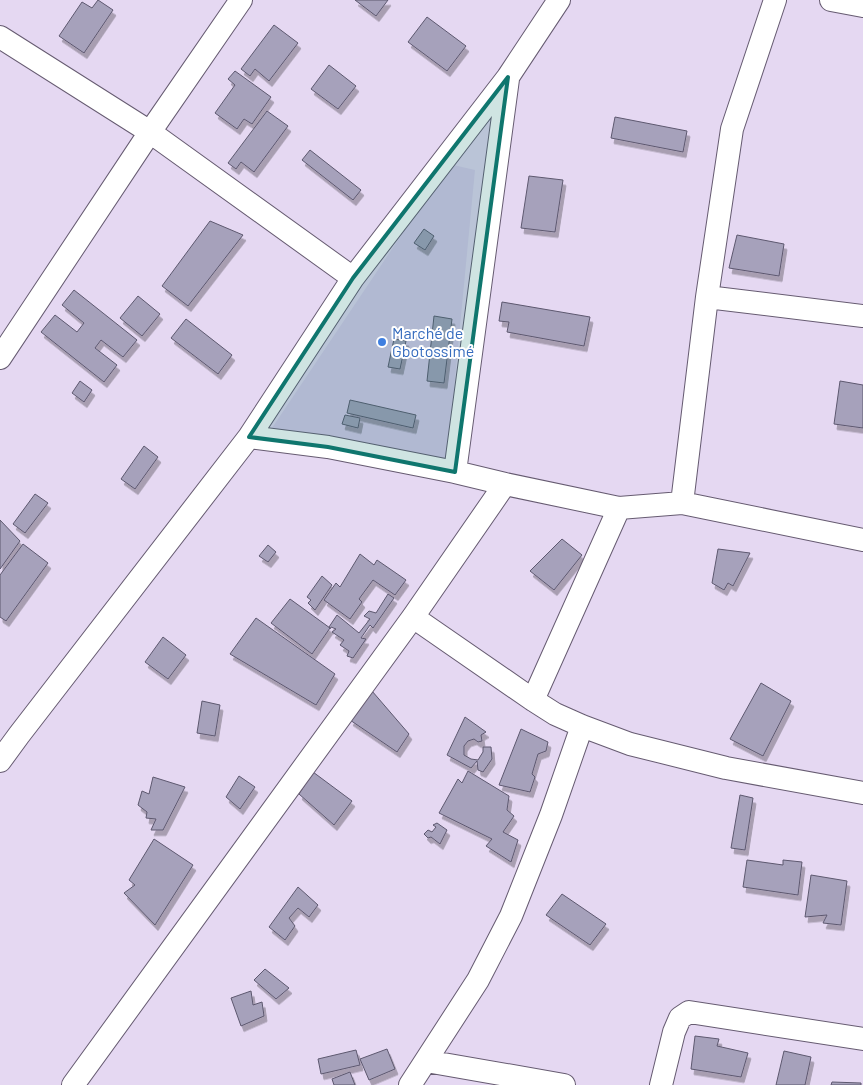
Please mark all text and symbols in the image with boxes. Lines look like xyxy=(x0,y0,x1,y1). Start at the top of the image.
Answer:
place label: Marché de Gbotossimé xyxy=(392,323,474,360)
marker: Marché de Gbotossimé xyxy=(376,336,388,348)

